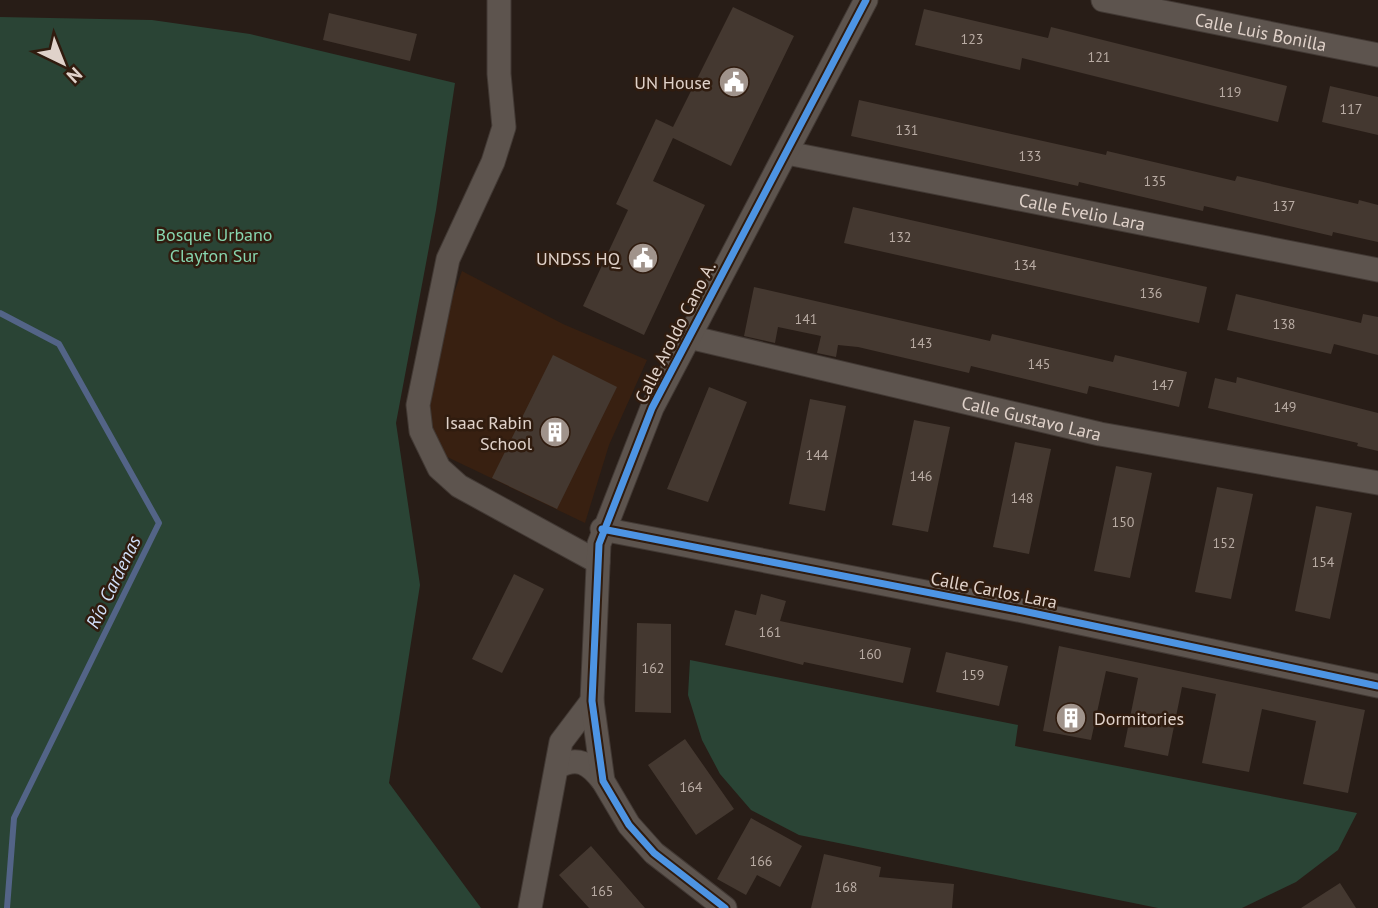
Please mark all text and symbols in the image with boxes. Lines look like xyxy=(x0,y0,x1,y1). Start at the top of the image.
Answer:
street label: Calle Luis Bonilla xyxy=(1193,7,1329,56)
north arrow xyxy=(28,28,98,98)
house number: 123 xyxy=(961,30,983,48)
house number: 121 xyxy=(1088,48,1110,66)
text: N xyxy=(62,62,87,88)
public building icon: UN House xyxy=(717,65,751,99)
place label: UN House xyxy=(634,71,711,94)
house number: 119 xyxy=(1219,83,1241,101)
house number: 117 xyxy=(1340,100,1362,118)
house number: 131 xyxy=(896,121,918,139)
house number: 133 xyxy=(1019,147,1041,165)
house number: 135 xyxy=(1144,172,1166,190)
street label: Calle Evelio Lara xyxy=(1017,188,1147,235)
house number: 137 xyxy=(1273,197,1295,215)
park label: Bosque Urbano Clayton Sur xyxy=(155,223,273,267)
house number: 132 xyxy=(889,228,911,246)
public building icon: UNDSS HQ xyxy=(626,241,660,275)
place label: UNDSS HQ xyxy=(536,247,621,270)
house number: 134 xyxy=(1014,256,1037,274)
street label: Calle Aroldo Cano A. xyxy=(629,257,721,407)
house number: 136 xyxy=(1140,284,1162,302)
house number: 141 xyxy=(795,310,817,328)
house number: 138 xyxy=(1273,315,1295,333)
house number: 143 xyxy=(910,334,932,352)
house number: 145 xyxy=(1028,355,1050,373)
house number: 147 xyxy=(1152,376,1174,394)
street label: Calle Gustavo Lara xyxy=(960,390,1104,445)
house number: 149 xyxy=(1274,398,1296,416)
place label: Isaac Rabin School xyxy=(445,411,533,455)
building icon: Isaac Rabin School xyxy=(538,415,572,449)
house number: 144 xyxy=(806,446,829,464)
house number: 146 xyxy=(910,467,932,485)
house number: 148 xyxy=(1011,489,1033,507)
house number: 150 xyxy=(1112,513,1135,531)
water label: Río Cardenas xyxy=(80,531,146,632)
house number: 152 xyxy=(1213,534,1235,552)
house number: 154 xyxy=(1312,553,1335,571)
street label: Calle Carlos Lara xyxy=(929,566,1059,614)
house number: 161 xyxy=(759,623,781,641)
house number: 160 xyxy=(859,645,882,663)
house number: 162 xyxy=(642,659,664,677)
house number: 159 xyxy=(962,666,984,684)
building icon: Dormitories xyxy=(1054,701,1088,735)
place label: Dormitories xyxy=(1094,707,1184,730)
house number: 164 xyxy=(680,778,703,796)
house number: 166 xyxy=(750,852,772,870)
house number: 168 xyxy=(835,878,857,896)
house number: 165 xyxy=(591,882,613,900)

